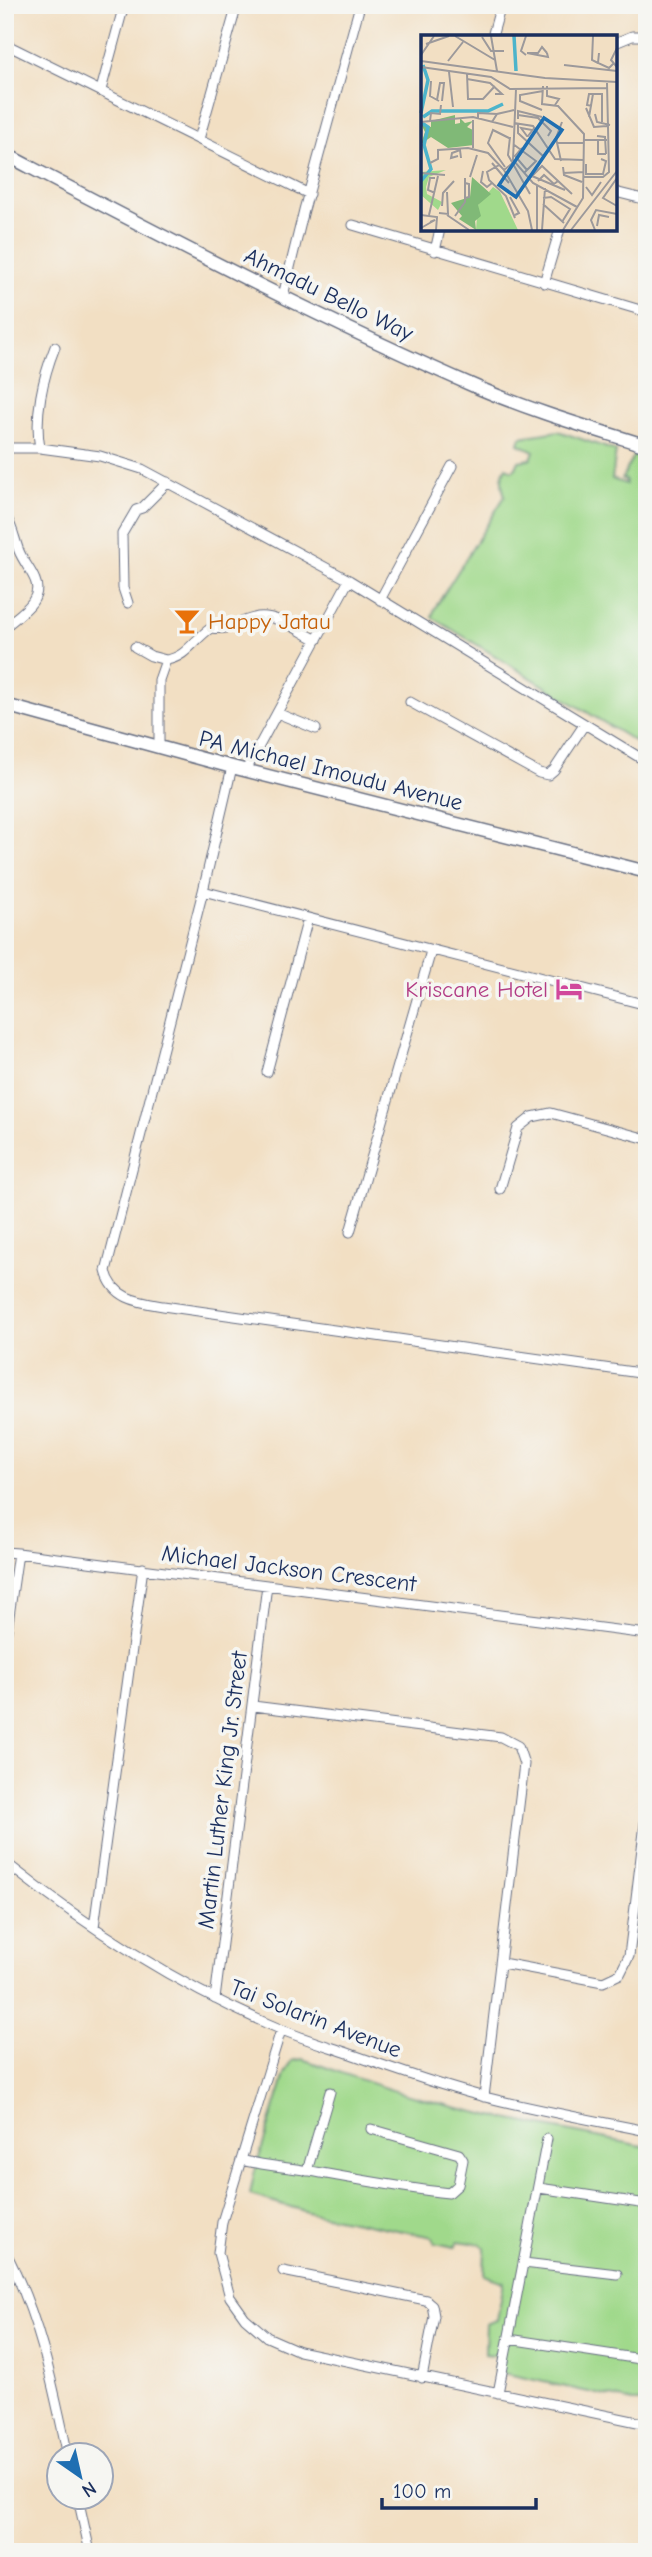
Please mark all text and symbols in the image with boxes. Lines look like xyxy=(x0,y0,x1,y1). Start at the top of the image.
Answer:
inset map xyxy=(421,35,617,231)
street label: Ahmadu Bello Way xyxy=(240,242,418,347)
bar icon: Happy Jatau xyxy=(172,606,202,636)
place label: Happy Jatau xyxy=(208,608,331,635)
street label: PA Michael Imoudu Avenue xyxy=(196,725,465,816)
hotel icon: Kriscane Hotel xyxy=(554,974,584,1004)
place label: Kriscane Hotel xyxy=(405,976,548,1003)
street label: Michael Jackson Crescent xyxy=(160,1539,419,1598)
street label: Martin Luther King Jr. Street xyxy=(192,1648,253,1930)
street label: Tai Solarin Avenue xyxy=(226,1973,405,2064)
north arrow xyxy=(46,2442,116,2512)
scale bar xyxy=(382,2466,536,2510)
text: N xyxy=(78,2477,100,2502)
text: 100 m xyxy=(393,2479,451,2503)

